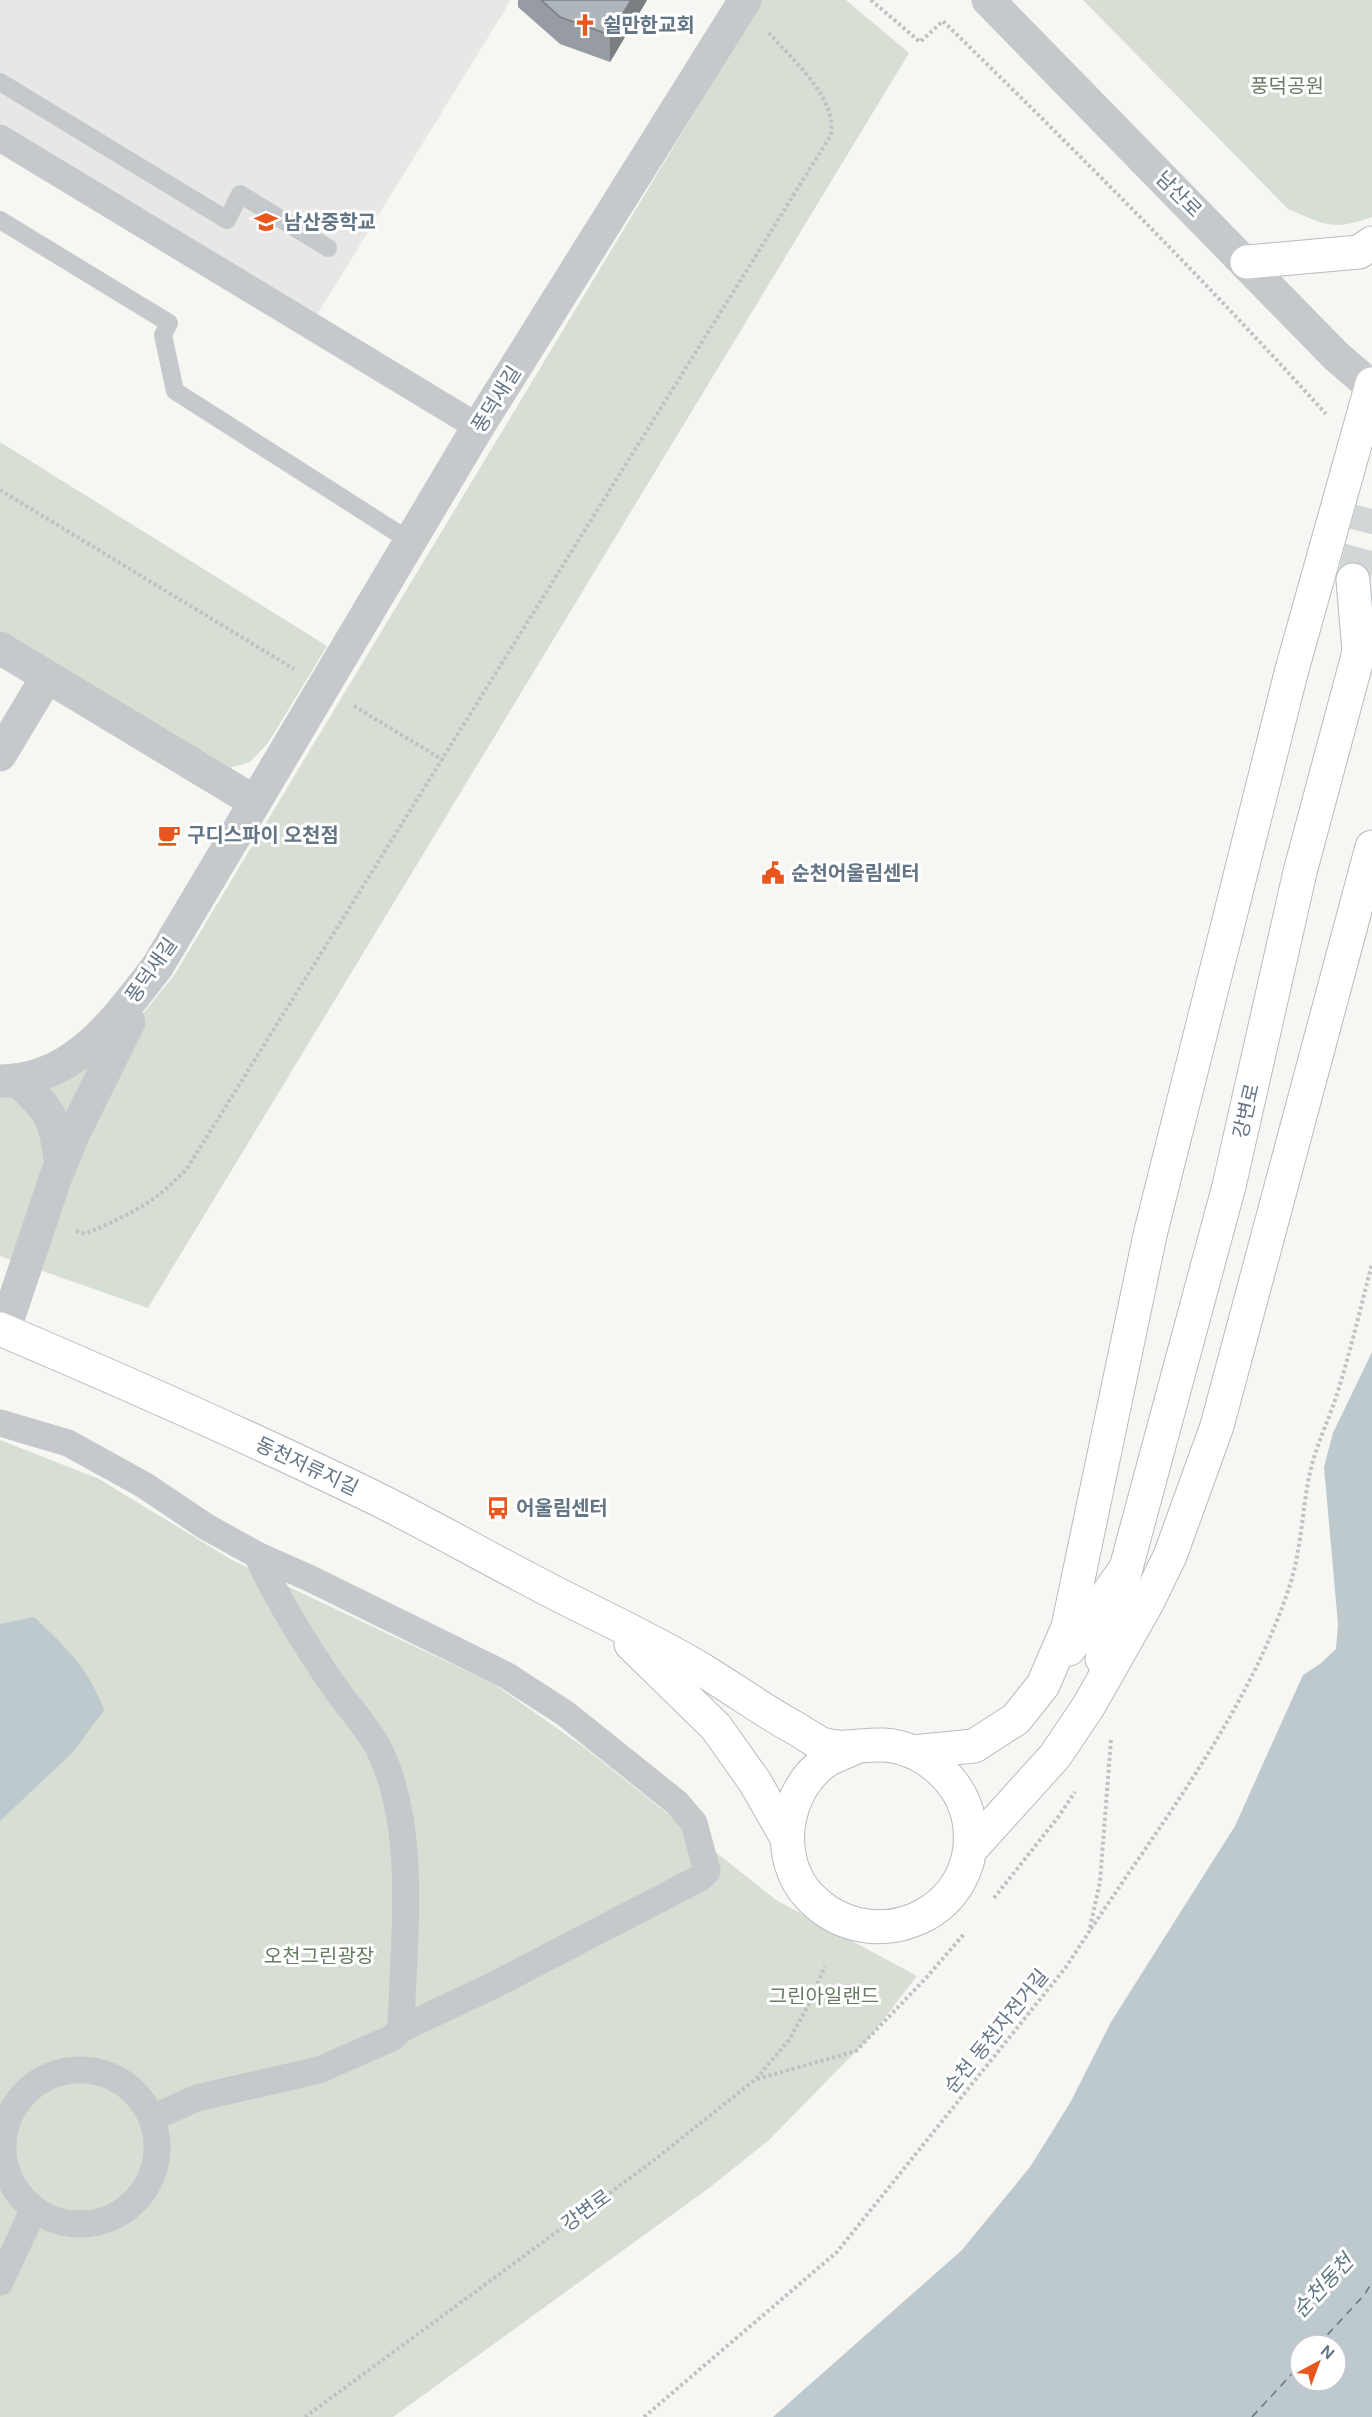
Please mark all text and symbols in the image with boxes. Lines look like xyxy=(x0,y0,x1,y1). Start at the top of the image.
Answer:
church icon: 쉴만한교회 xyxy=(572,12,598,38)
place label: 쉴만한교회 xyxy=(603,12,695,38)
park label: 풍덕공원 xyxy=(1250,73,1324,99)
street label: 남산로 xyxy=(1150,165,1208,223)
school or university icon: 남산중학교 xyxy=(253,209,279,235)
place label: 남산중학교 xyxy=(284,209,376,235)
street label: 풍덕새길 xyxy=(465,361,527,437)
cafe icon: 구디스파이 오천점 xyxy=(156,822,182,848)
place label: 구디스파이 오천점 xyxy=(187,822,339,848)
public building icon: 순천어울림센터 xyxy=(760,860,786,886)
place label: 순천어울림센터 xyxy=(791,860,920,886)
street label: 풍덕새길 xyxy=(119,932,183,1008)
street label: 강변로 xyxy=(1227,1081,1265,1141)
street label: 동천저류지길 xyxy=(251,1431,363,1501)
bus stop icon: 어울림센터 xyxy=(485,1495,511,1521)
place label: 어울림센터 xyxy=(516,1495,608,1521)
park label: 오천그린광장 xyxy=(264,1943,374,1969)
street label: 순천 동천자전거길 xyxy=(938,1964,1054,2098)
park label: 그린아일랜드 xyxy=(769,1983,879,2009)
street label: 강변로 xyxy=(556,2183,616,2237)
water label: 순천동천 xyxy=(1286,2246,1361,2324)
north arrow xyxy=(1288,2333,1348,2393)
text: N xyxy=(1316,2340,1339,2364)

